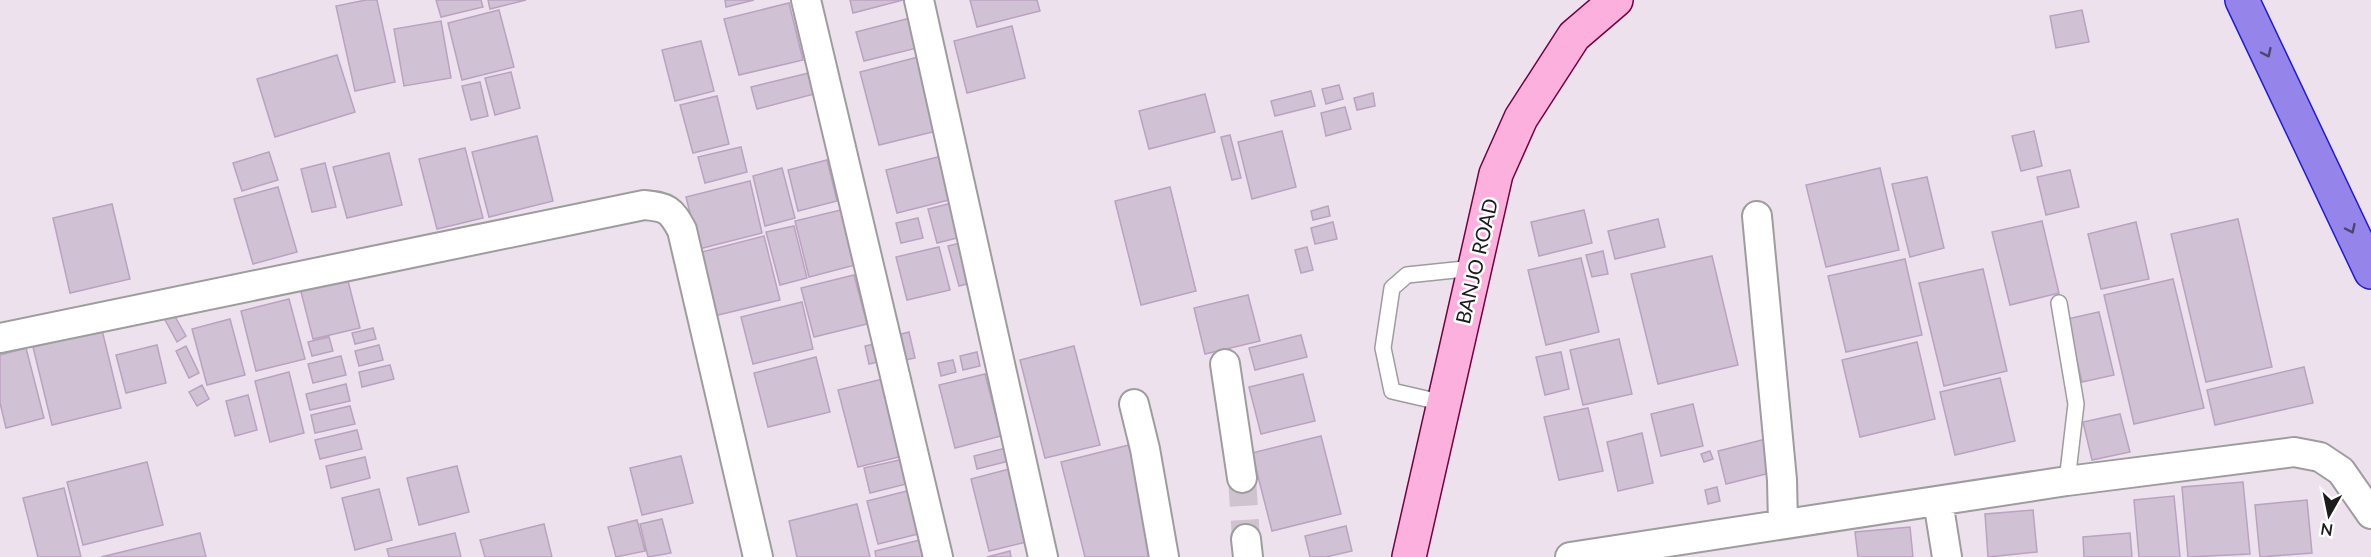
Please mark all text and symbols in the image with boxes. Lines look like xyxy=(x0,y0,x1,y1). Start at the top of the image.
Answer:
one-way arrow xyxy=(2260,46,2272,57)
street label: BANJO ROAD xyxy=(1450,196,1502,326)
one-way arrow xyxy=(2343,223,2355,234)
north arrow xyxy=(2299,485,2359,545)
text: N xyxy=(2319,520,2334,541)

